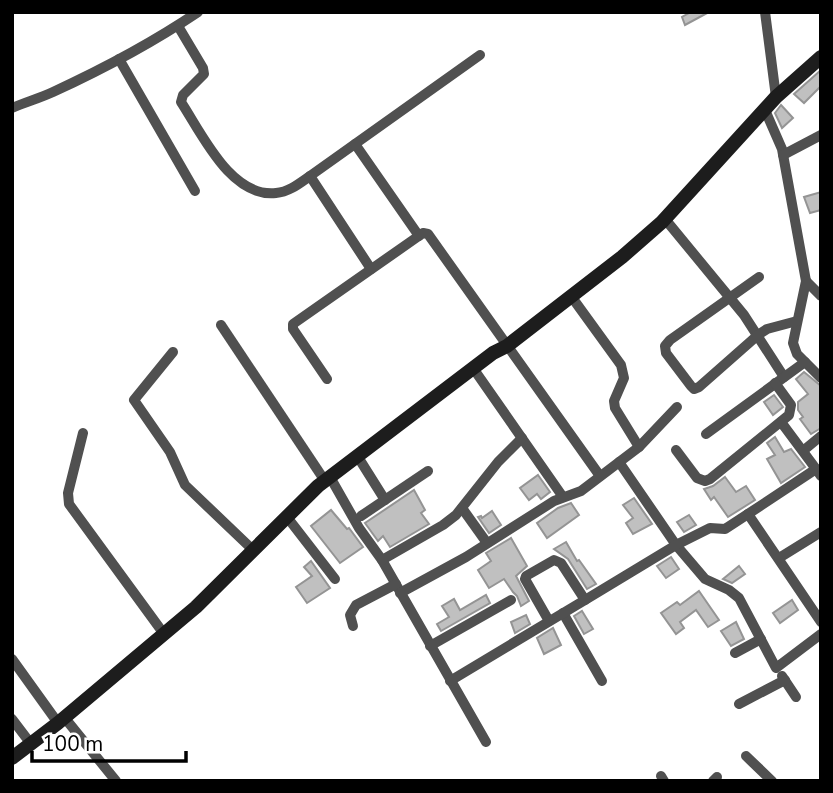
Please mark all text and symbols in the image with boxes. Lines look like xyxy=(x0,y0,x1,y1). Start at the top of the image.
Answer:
scale bar xyxy=(32,720,186,764)
text: 100 m xyxy=(42,730,103,758)

